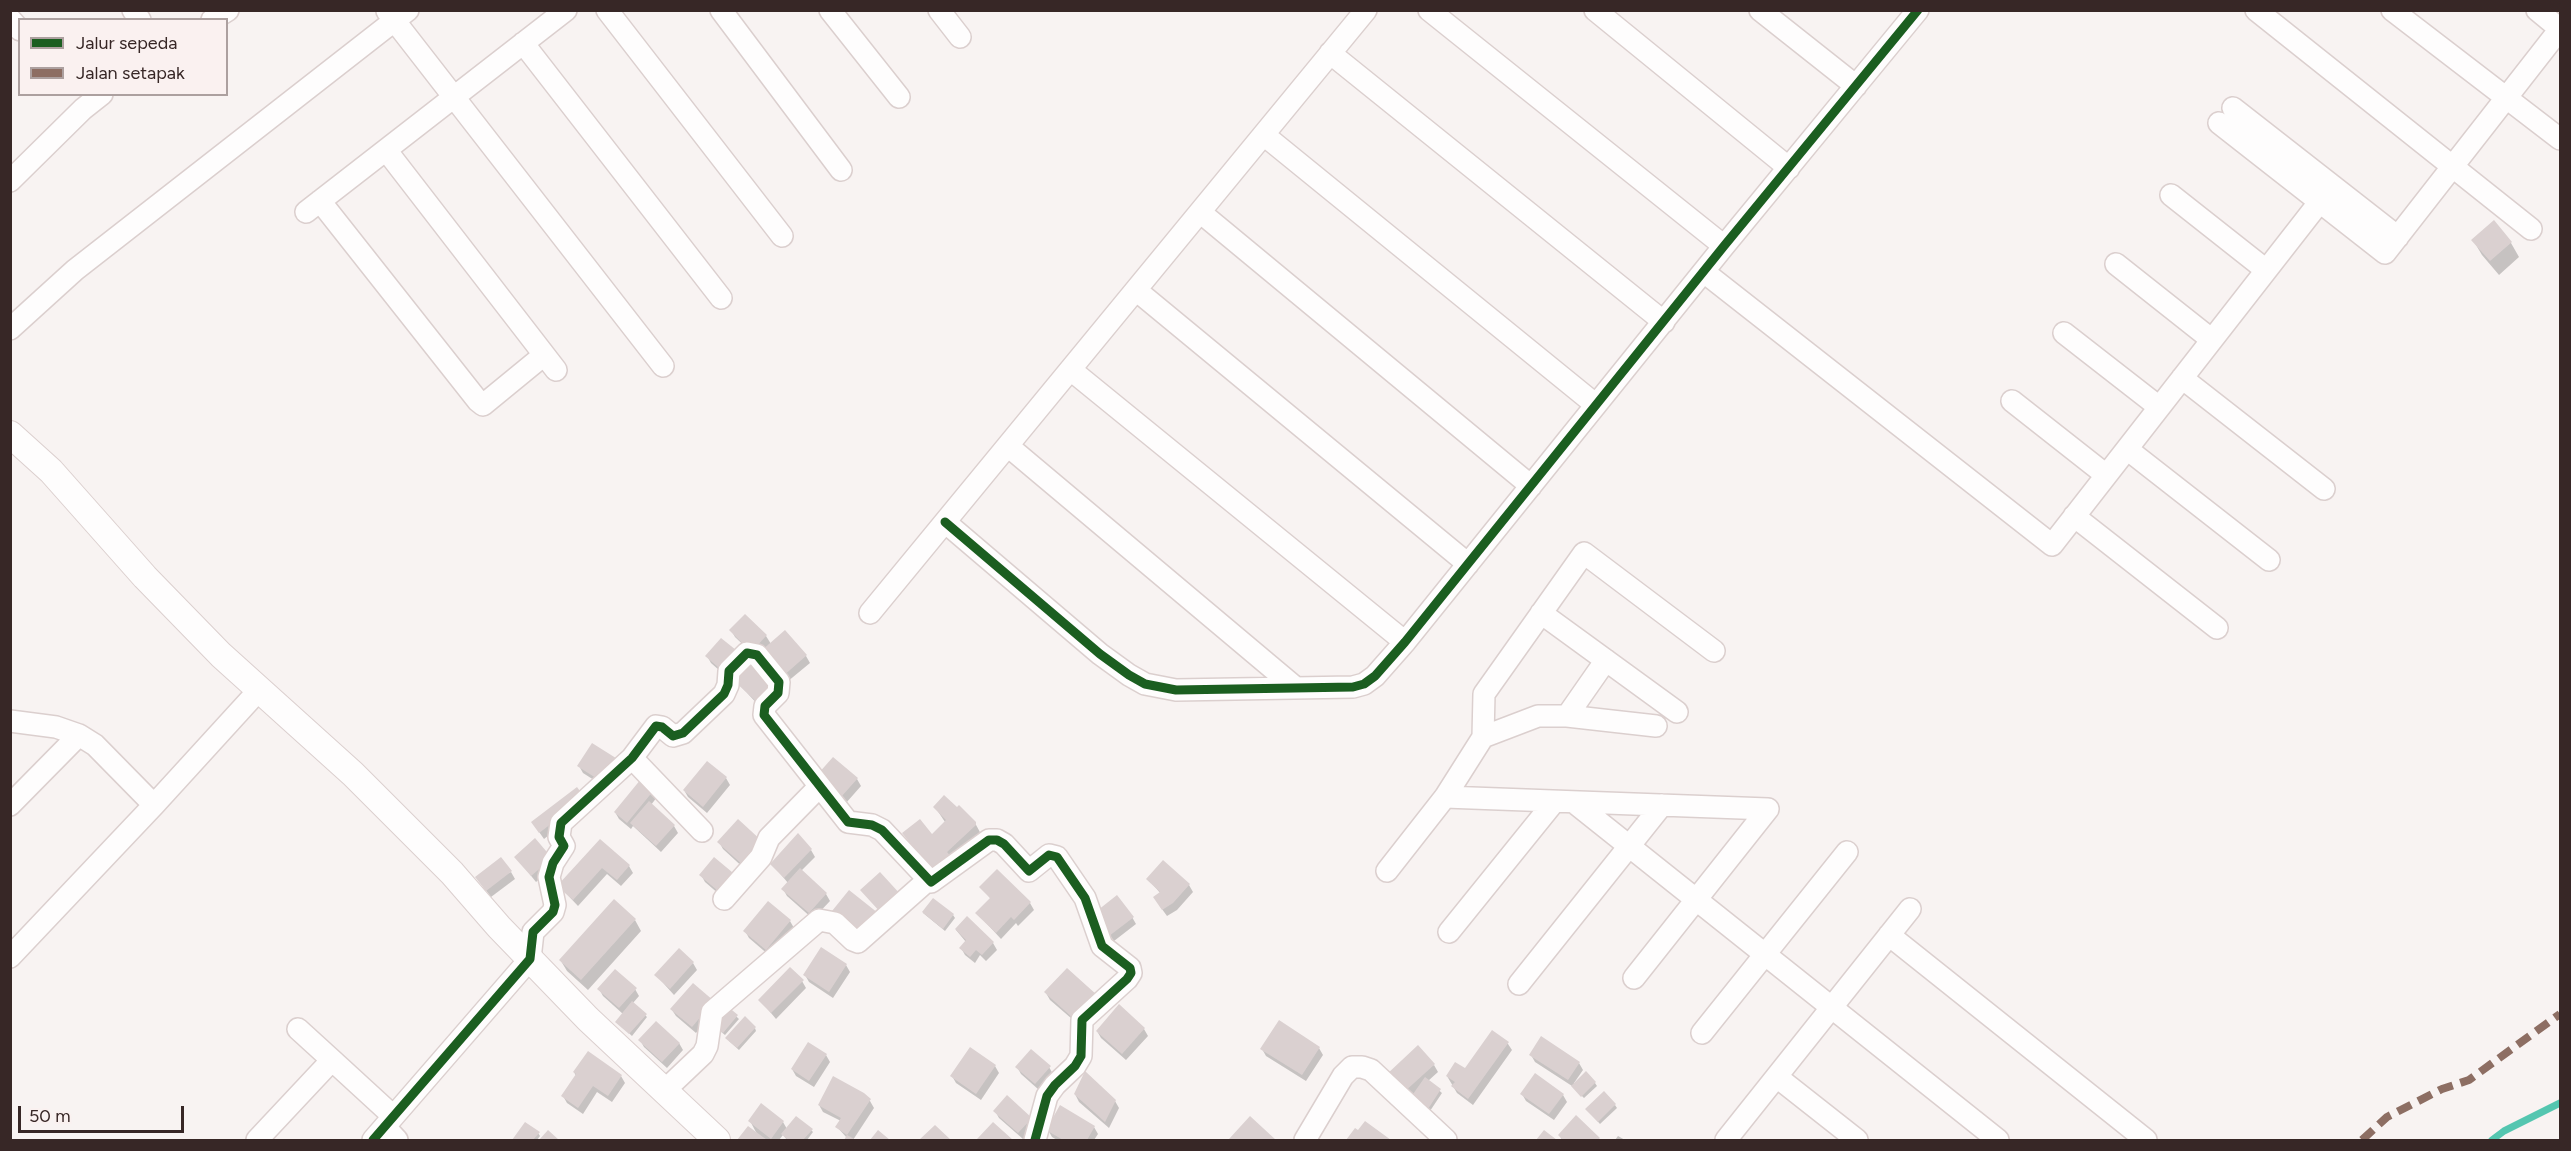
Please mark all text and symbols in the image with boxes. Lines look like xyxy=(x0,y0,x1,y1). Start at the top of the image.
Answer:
legend xyxy=(18,18,228,96)
text: Jalur sepeda xyxy=(76,32,177,54)
text: Jalan setapak xyxy=(76,62,185,84)
scale bar xyxy=(21,1094,188,1132)
text: 50 m xyxy=(29,1105,71,1127)

